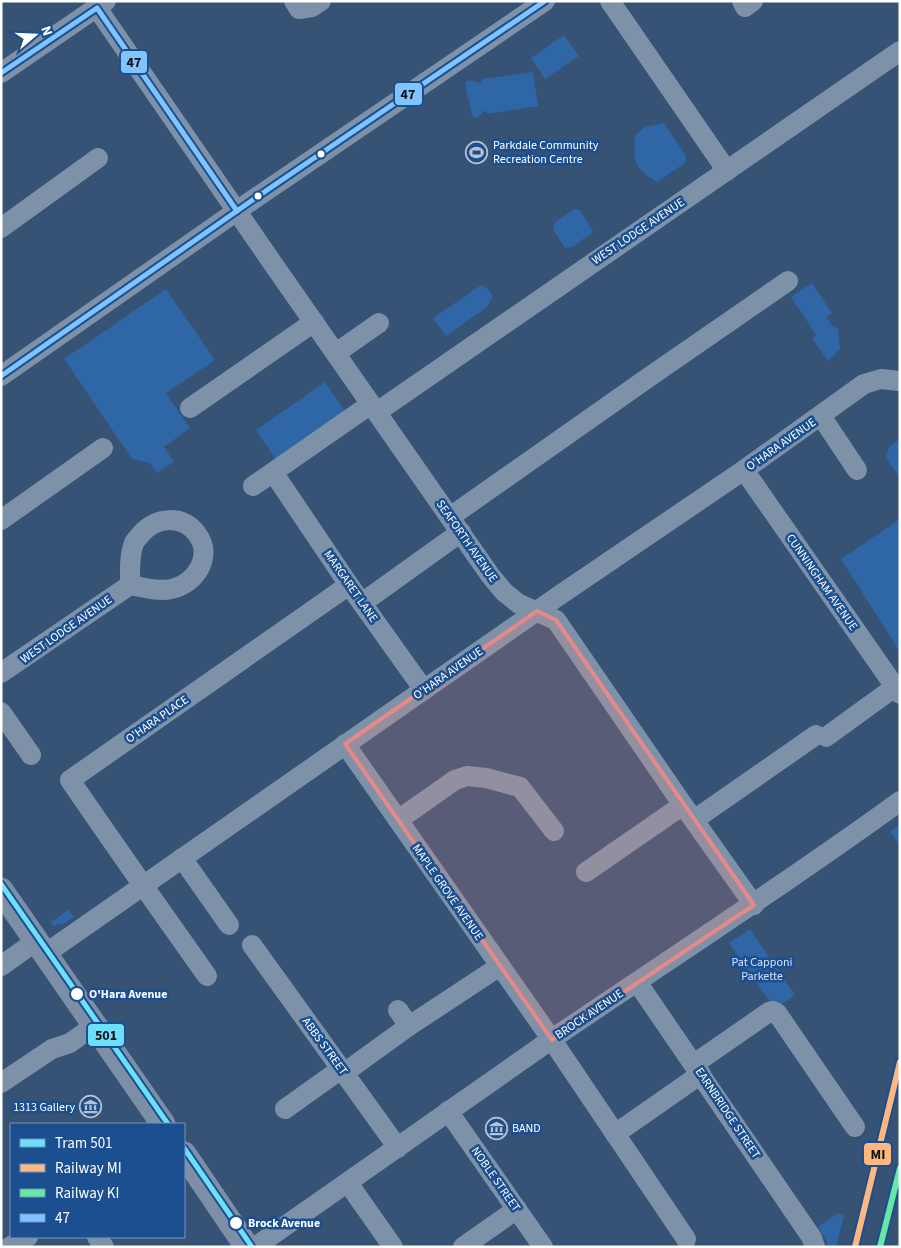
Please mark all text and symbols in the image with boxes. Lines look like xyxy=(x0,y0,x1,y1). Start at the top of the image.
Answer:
north arrow xyxy=(10,10,60,60)
text: N xyxy=(35,23,57,39)
line badge: 47 xyxy=(120,50,148,74)
text: 47 xyxy=(127,53,141,73)
line badge: 47 xyxy=(394,82,423,106)
text: 47 xyxy=(401,85,415,105)
place label: Parkdale Community Recreation Centre xyxy=(493,137,599,168)
sports icon: Parkdale Community Recreation Centre xyxy=(465,140,489,164)
unlabelled marker xyxy=(316,149,326,159)
unlabelled marker xyxy=(253,191,263,201)
street label: WEST LODGE AVENUE xyxy=(589,194,688,269)
street label: O'HARA AVENUE xyxy=(743,414,820,475)
street label: SEAFORTH AVENUE xyxy=(432,497,501,586)
street label: CUNNINGHAM AVENUE xyxy=(782,531,861,634)
street label: MARGARET LANE xyxy=(319,547,382,626)
street label: WEST LODGE AVENUE xyxy=(17,591,116,667)
street label: O'HARA AVENUE xyxy=(410,643,487,704)
street label: O'HARA PLACE xyxy=(122,691,192,747)
street label: MAPLE GROVE AVENUE xyxy=(408,841,487,944)
park label: Pat Capponi Parkette xyxy=(732,954,792,985)
street label: BROCK AVENUE xyxy=(552,985,627,1043)
marker: O'Hara Avenue xyxy=(69,986,85,1002)
place label: O'Hara Avenue xyxy=(89,986,167,1003)
street label: ABBS STREET xyxy=(298,1014,352,1079)
line badge: 501 xyxy=(87,1023,125,1047)
text: 501 xyxy=(95,1026,117,1046)
street label: EARNBRIDGE STREET xyxy=(691,1064,765,1163)
museum icon: 1313 Gallery xyxy=(79,1095,103,1119)
place label: 1313 Gallery xyxy=(13,1099,75,1116)
museum icon: BAND xyxy=(484,1116,508,1140)
place label: BAND xyxy=(512,1120,541,1137)
legend xyxy=(10,1123,185,1238)
text: Tram 501 xyxy=(55,1133,113,1154)
line badge: MI xyxy=(863,1142,892,1166)
street label: NOBLE STREET xyxy=(467,1143,525,1216)
text: MI xyxy=(871,1145,885,1165)
text: Railway MI xyxy=(55,1158,122,1179)
text: Railway KI xyxy=(55,1183,119,1204)
text: 47 xyxy=(55,1208,70,1229)
marker: Brock Avenue xyxy=(228,1215,244,1231)
place label: Brock Avenue xyxy=(248,1215,320,1232)

